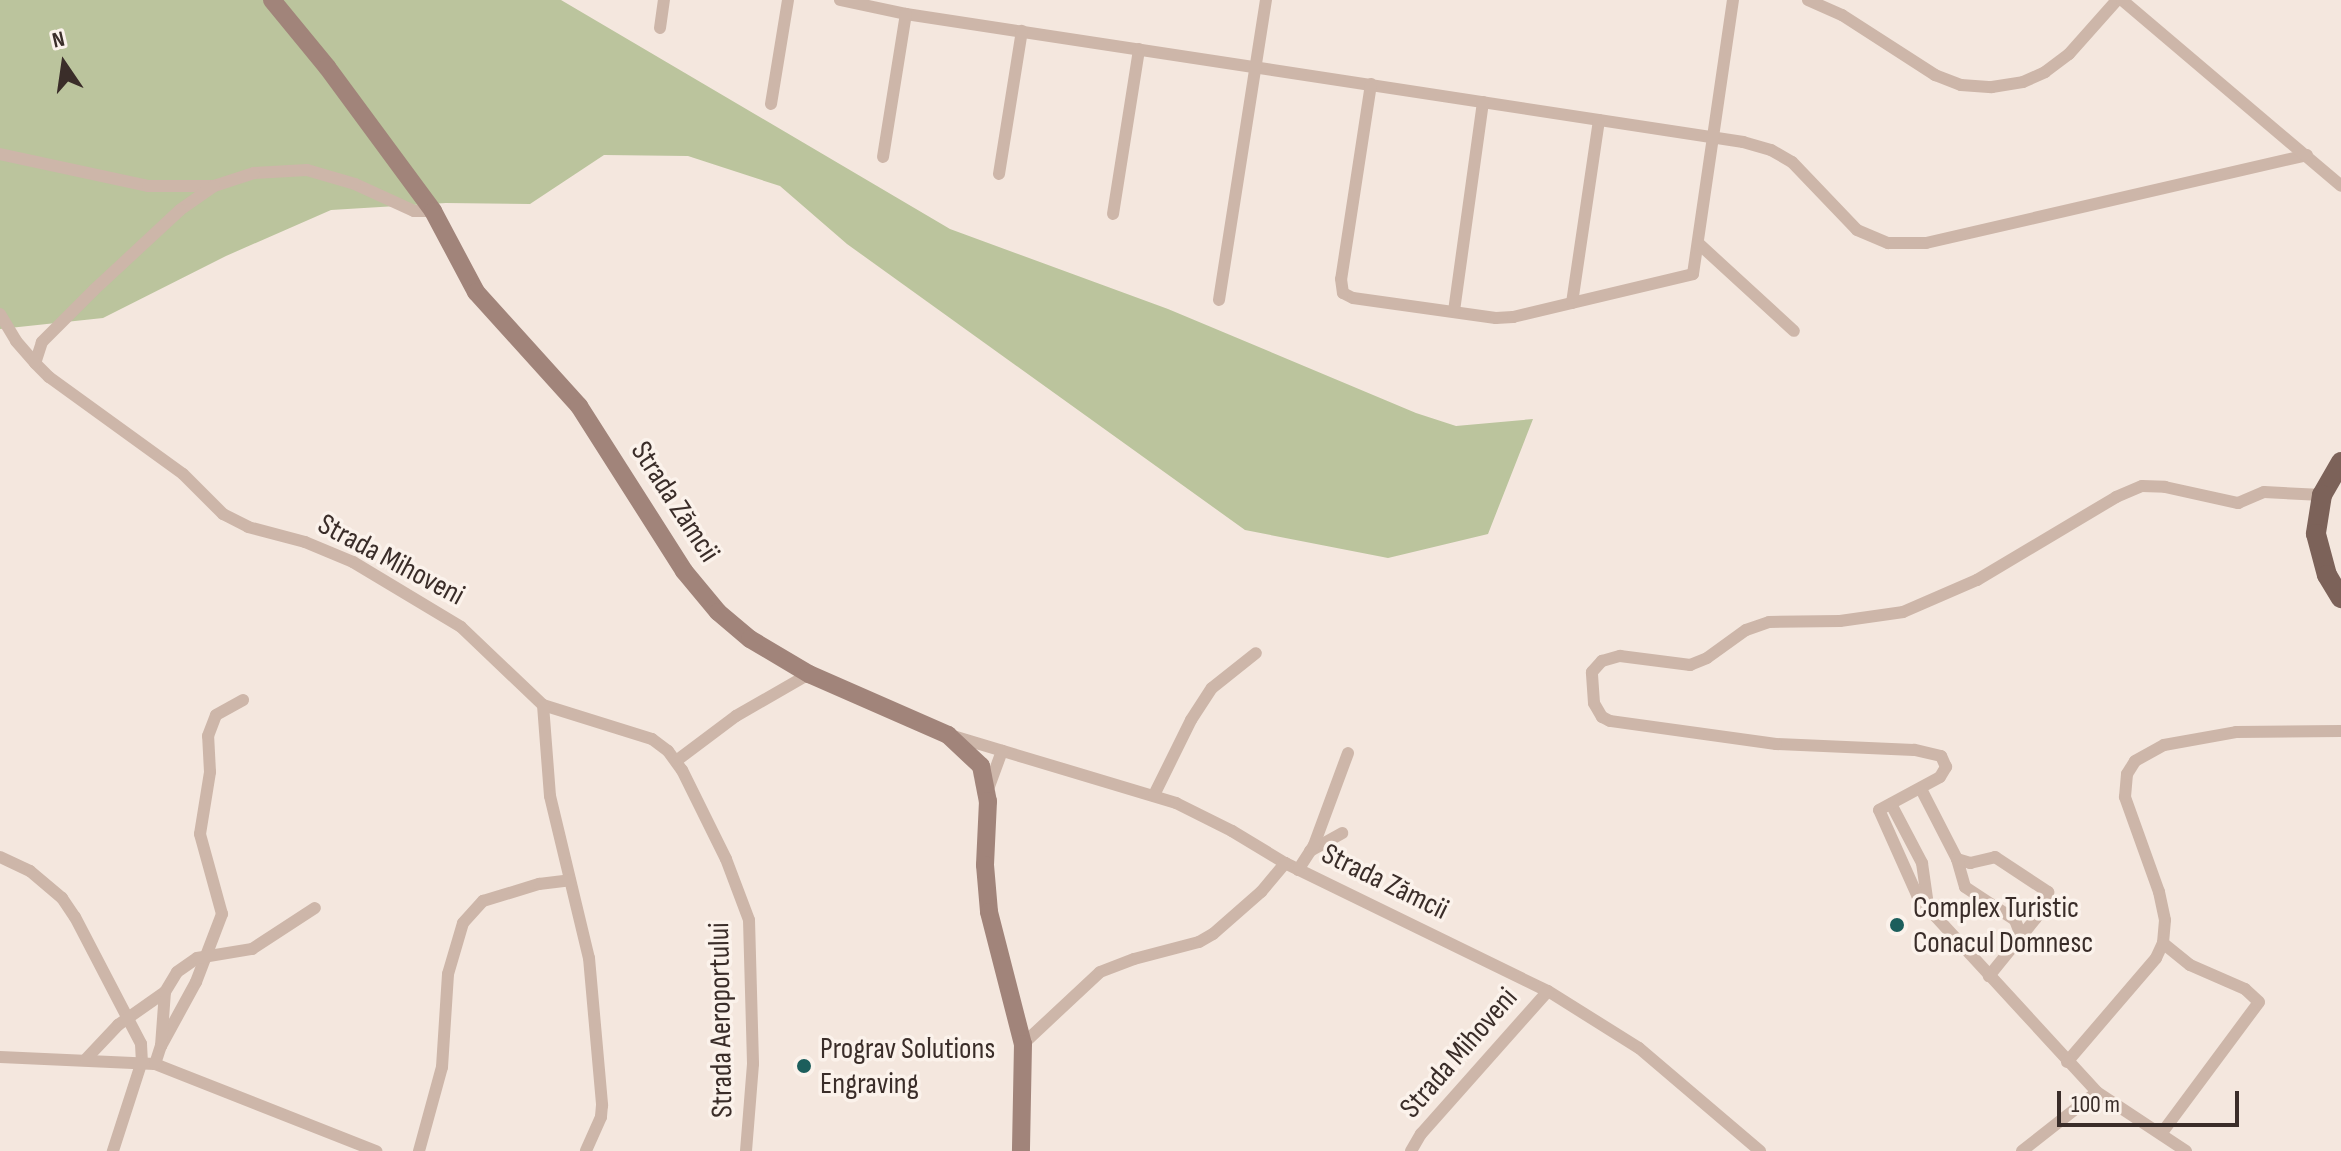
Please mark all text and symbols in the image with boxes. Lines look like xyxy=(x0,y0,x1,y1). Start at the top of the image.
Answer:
north arrow xyxy=(24,24,104,104)
text: N xyxy=(50,26,67,55)
street label: Strada Zămcii xyxy=(623,435,727,569)
street label: Strada Mihoveni xyxy=(312,506,470,614)
street label: Strada Zămcii xyxy=(1316,836,1454,928)
place label: Complex Turistic Conacul Domnesc xyxy=(1913,890,2093,960)
marker: Complex Turistic Conacul Domnesc xyxy=(1888,916,1906,934)
street label: Strada Aeroportului xyxy=(701,922,741,1118)
street label: Strada Mihoveni xyxy=(1393,981,1525,1125)
place label: Prograv Solutions Engraving xyxy=(820,1031,995,1102)
marker: Prograv Solutions Engraving xyxy=(795,1057,813,1075)
scale bar xyxy=(2061,1075,2243,1125)
text: 100 m xyxy=(2071,1090,2120,1119)

